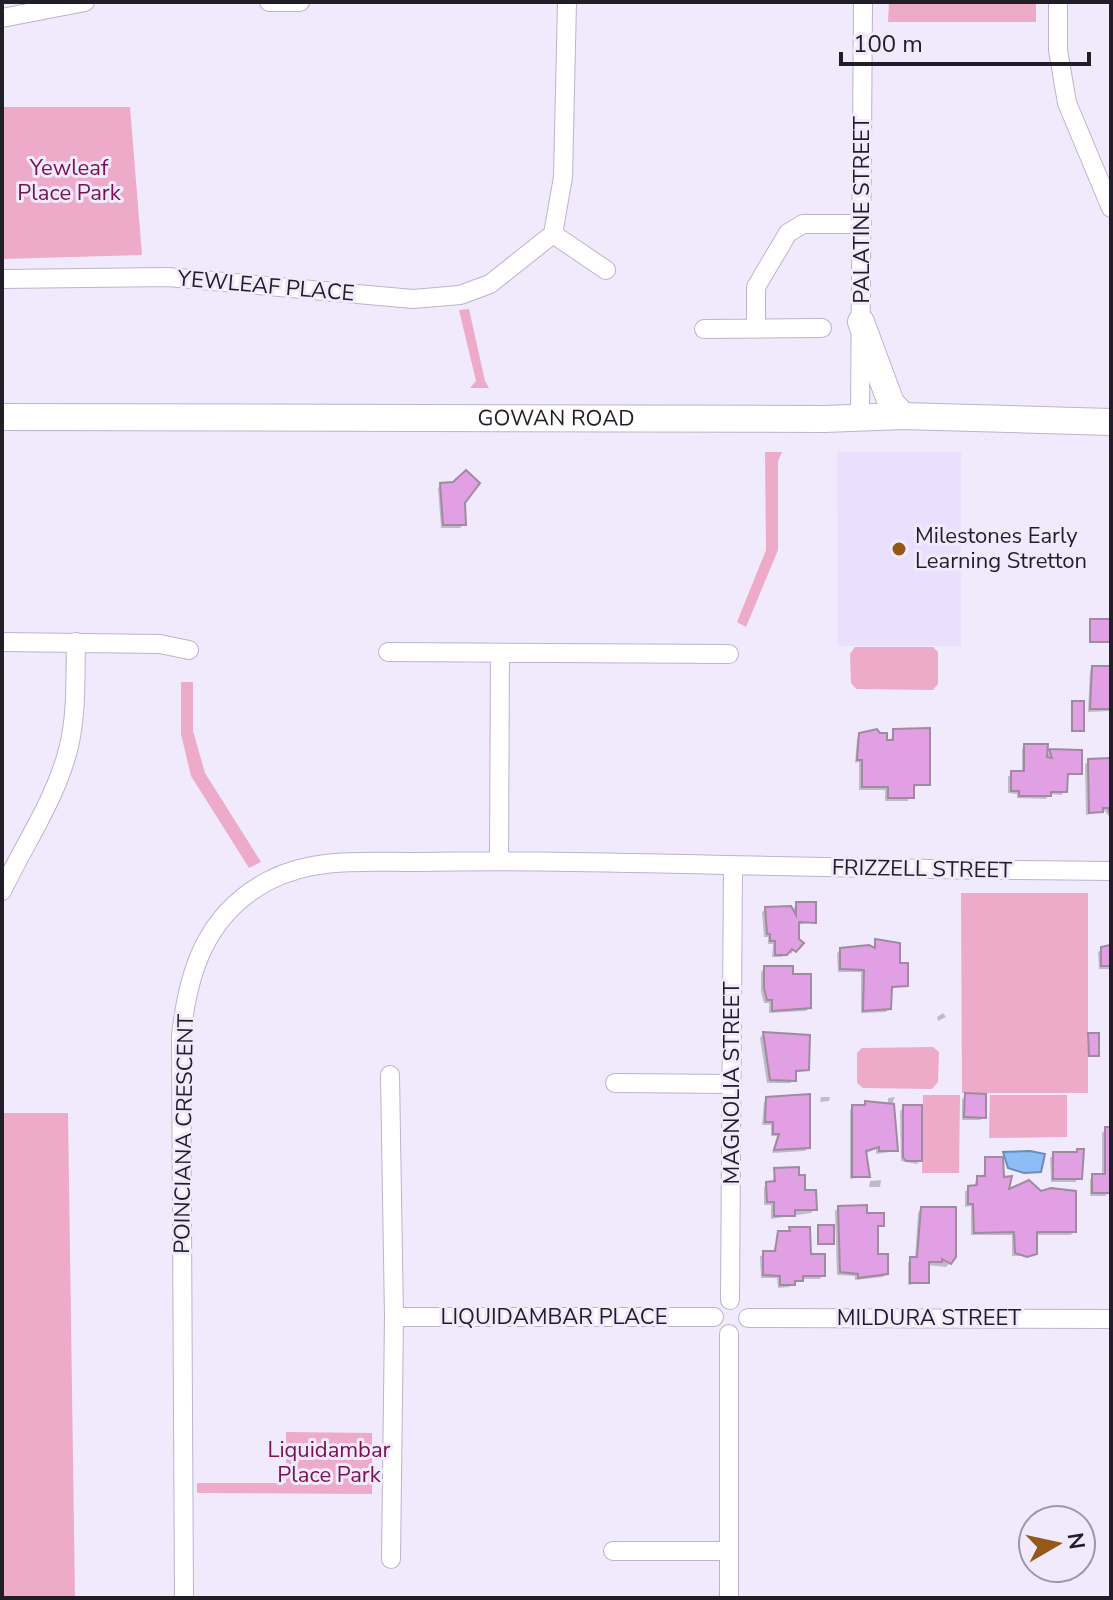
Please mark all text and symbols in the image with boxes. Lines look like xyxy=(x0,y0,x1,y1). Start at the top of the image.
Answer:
scale bar xyxy=(841,16,1089,66)
text: 100 m xyxy=(853,28,923,60)
street label: PALATINE STREET xyxy=(847,115,877,304)
park label: Yewleaf Place Park xyxy=(17,153,122,208)
street label: YEWLEAF PLACE xyxy=(175,263,356,309)
street label: GOWAN ROAD xyxy=(477,403,635,434)
place label: Milestones Early Learning Stretton xyxy=(915,521,1087,576)
marker: Milestones Early Learning Stretton xyxy=(890,540,908,558)
street label: FRIZZELL STREET xyxy=(832,852,1013,886)
street label: MAGNOLIA STREET xyxy=(717,981,747,1184)
street label: POINCIANA CRESCENT xyxy=(167,1013,201,1254)
street label: LIQUIDAMBAR PLACE xyxy=(441,1302,667,1332)
street label: MILDURA STREET xyxy=(837,1303,1022,1333)
park label: Liquidambar Place Park xyxy=(267,1435,391,1490)
north arrow xyxy=(1017,1504,1097,1584)
text: N xyxy=(1060,1531,1092,1552)

